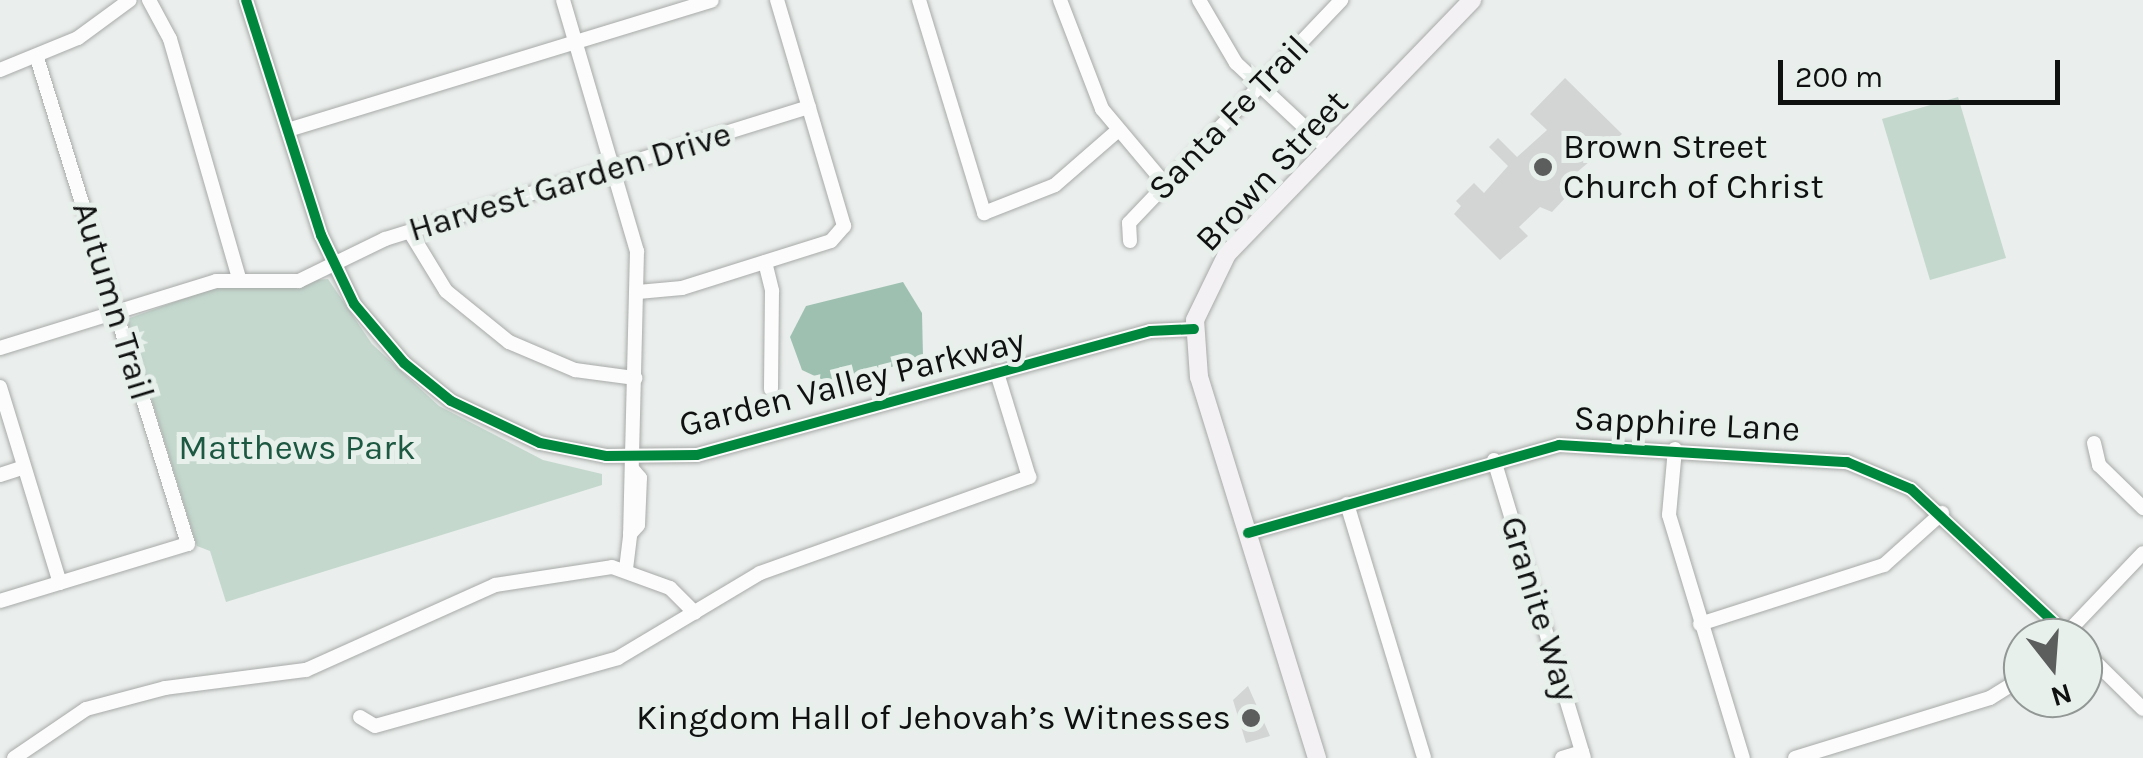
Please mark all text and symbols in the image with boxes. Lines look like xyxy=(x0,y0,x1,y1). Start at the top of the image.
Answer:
street label: Santa Fe Trail xyxy=(1140,27,1318,209)
scale bar xyxy=(1783,40,2066,102)
text: 200 m xyxy=(1795,59,1883,95)
street label: Brown Street xyxy=(1187,82,1357,260)
street label: Harvest Garden Drive xyxy=(404,113,736,251)
place label: Brown Street Church of Christ xyxy=(1563,126,1824,208)
marker: Brown Street Church of Christ xyxy=(1532,156,1554,178)
street label: Autumn Trail xyxy=(63,197,163,405)
street label: Garden Valley Parkway xyxy=(675,320,1029,446)
street label: Sapphire Lane xyxy=(1573,397,1801,451)
park label: Matthews Park xyxy=(178,427,416,469)
street label: Granite Way xyxy=(1491,511,1587,707)
north arrow xyxy=(2003,618,2103,718)
text: N xyxy=(2047,677,2076,714)
place label: Kingdom Hall of Jehovah’s Witnesses xyxy=(636,697,1231,739)
marker: Kingdom Hall of Jehovah’s Witnesses xyxy=(1240,707,1262,729)

